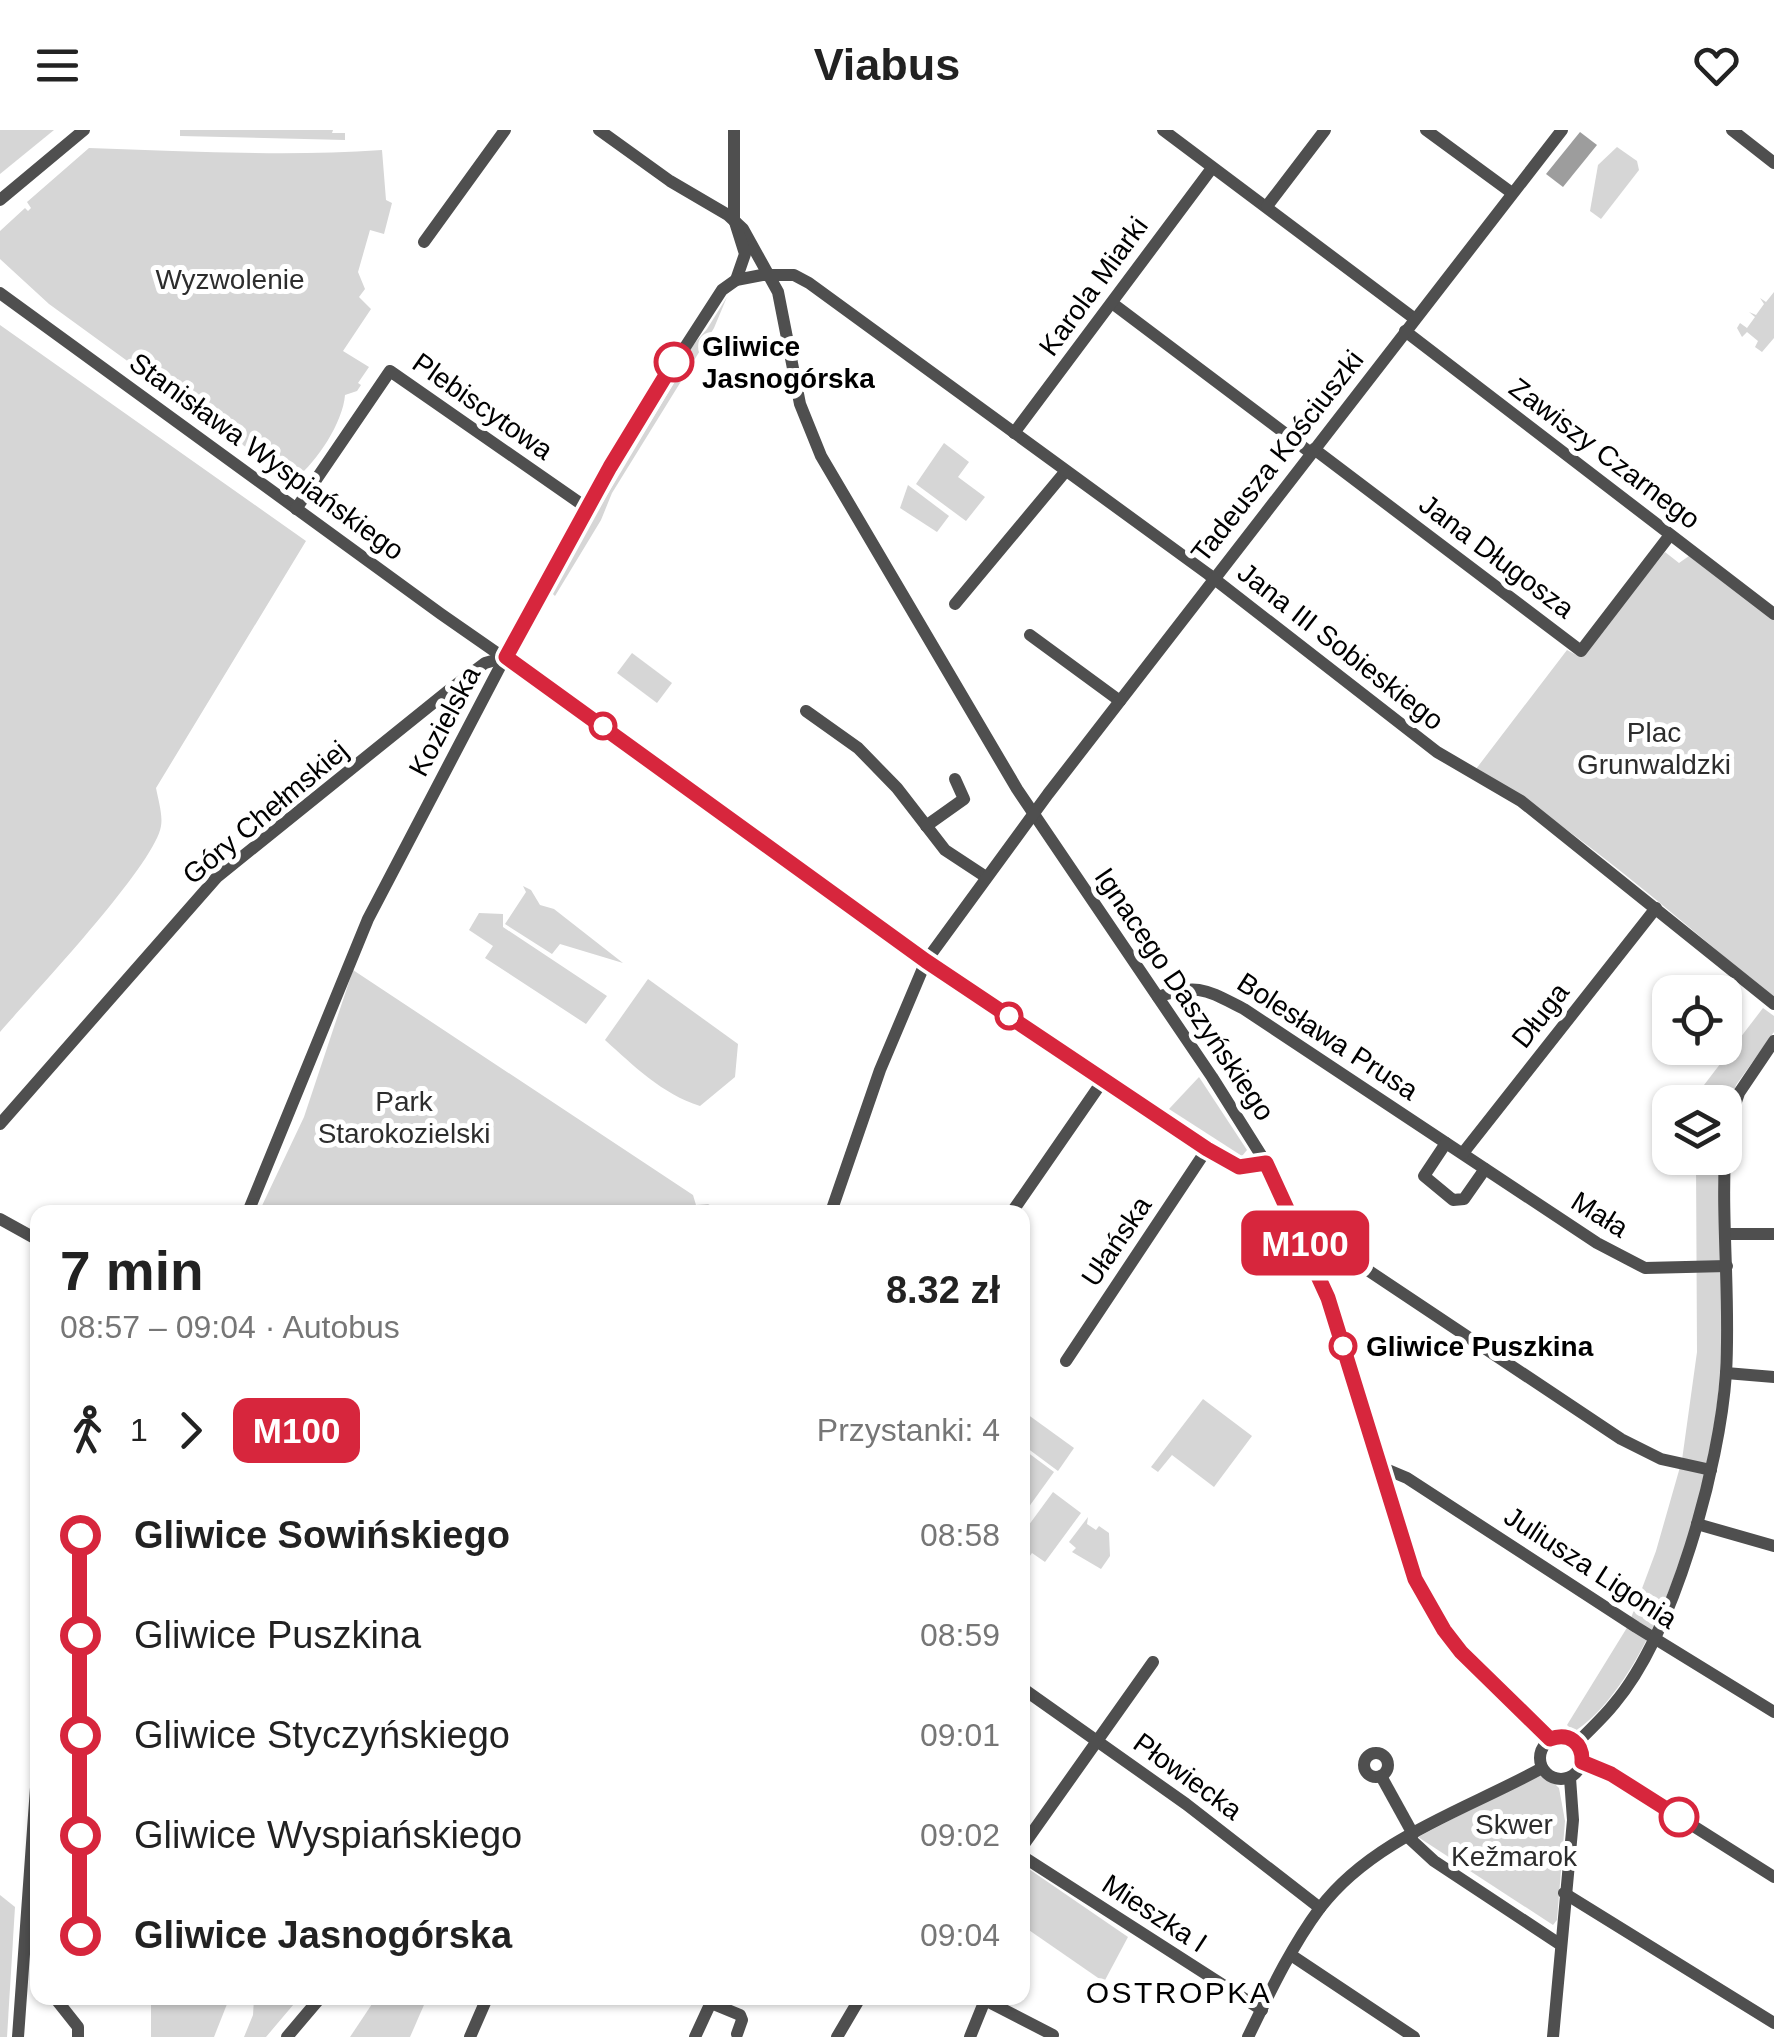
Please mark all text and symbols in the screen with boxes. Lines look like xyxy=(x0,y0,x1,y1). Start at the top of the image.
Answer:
icon: menu xyxy=(30,38,85,93)
icon: heart xyxy=(1689,38,1744,93)
text: Viabus xyxy=(814,39,960,90)
street label: Karola Miarki xyxy=(1033,211,1154,361)
park label: Wyzwolenie xyxy=(155,264,305,295)
place label: Gliwice Jasnogórska xyxy=(702,331,875,394)
marker: Gliwice Jasnogórska xyxy=(655,343,693,381)
street label: Tadeusza Kościuszki xyxy=(1185,344,1370,568)
street label: Stanisława Wyspiańskiego xyxy=(124,347,410,566)
street label: Plebiscytowa xyxy=(407,347,559,466)
street label: Zawiszy Czarnego xyxy=(1503,372,1706,535)
street label: Jana Długosza xyxy=(1413,488,1580,625)
street label: Jana III Sobieskiego xyxy=(1232,557,1450,736)
street label: Kozielska xyxy=(403,661,486,781)
unlabelled marker xyxy=(590,713,616,739)
park label: Plac Grunwaldzki xyxy=(1577,717,1731,780)
street label: Góry Chełmskiej xyxy=(177,734,354,890)
street label: Ignacego Daszyńskiego xyxy=(1089,862,1281,1126)
street label: Bolesława Prusa xyxy=(1232,967,1424,1106)
map controls xyxy=(1652,975,1742,1175)
button: locate xyxy=(1652,975,1742,1065)
street label: Długa xyxy=(1506,977,1575,1054)
unlabelled marker xyxy=(996,1003,1022,1029)
button: layers xyxy=(1652,1085,1742,1175)
park label: Park Starokozielski xyxy=(318,1086,490,1149)
street label: Mała xyxy=(1566,1185,1634,1244)
street label: Ułańska xyxy=(1075,1190,1158,1292)
line badge: M100 xyxy=(1235,1210,1375,1276)
text: M100 xyxy=(1261,1224,1349,1263)
text: 7 min xyxy=(60,1240,204,1302)
text: 8.32 zł xyxy=(886,1269,1000,1311)
text: 08:57 – 09:04 · Autobus xyxy=(60,1309,400,1345)
place label: Gliwice Puszkina xyxy=(1366,1331,1594,1362)
marker: Gliwice Puszkina xyxy=(1330,1333,1356,1359)
icon: walk xyxy=(60,1403,115,1458)
icon: forward xyxy=(163,1403,218,1458)
text: M100 xyxy=(253,1411,340,1450)
text: 1 xyxy=(130,1412,148,1448)
text: Przystanki: 4 xyxy=(817,1412,1000,1448)
street label: Juliusza Ligonia xyxy=(1499,1500,1683,1635)
text: Gliwice Sowińskiego xyxy=(134,1514,510,1556)
text: 08:58 xyxy=(920,1517,1000,1553)
text: Gliwice Puszkina xyxy=(134,1614,421,1656)
text: 08:59 xyxy=(920,1617,1000,1653)
text: Gliwice Styczyńskiego xyxy=(134,1714,510,1756)
text: 09:01 xyxy=(920,1717,1000,1753)
street label: Płowiecka xyxy=(1128,1727,1248,1826)
unlabelled marker xyxy=(1660,1798,1698,1836)
park label: Skwer Kežmarok xyxy=(1451,1809,1578,1872)
text: Gliwice Wyspiańskiego xyxy=(134,1814,522,1856)
text: 09:02 xyxy=(920,1817,1000,1853)
street label: Mieszka I xyxy=(1097,1868,1213,1959)
text: Gliwice Jasnogórska xyxy=(134,1914,512,1956)
text: 09:04 xyxy=(920,1917,1000,1953)
district label: OSTROPKA xyxy=(1086,1976,1272,2009)

